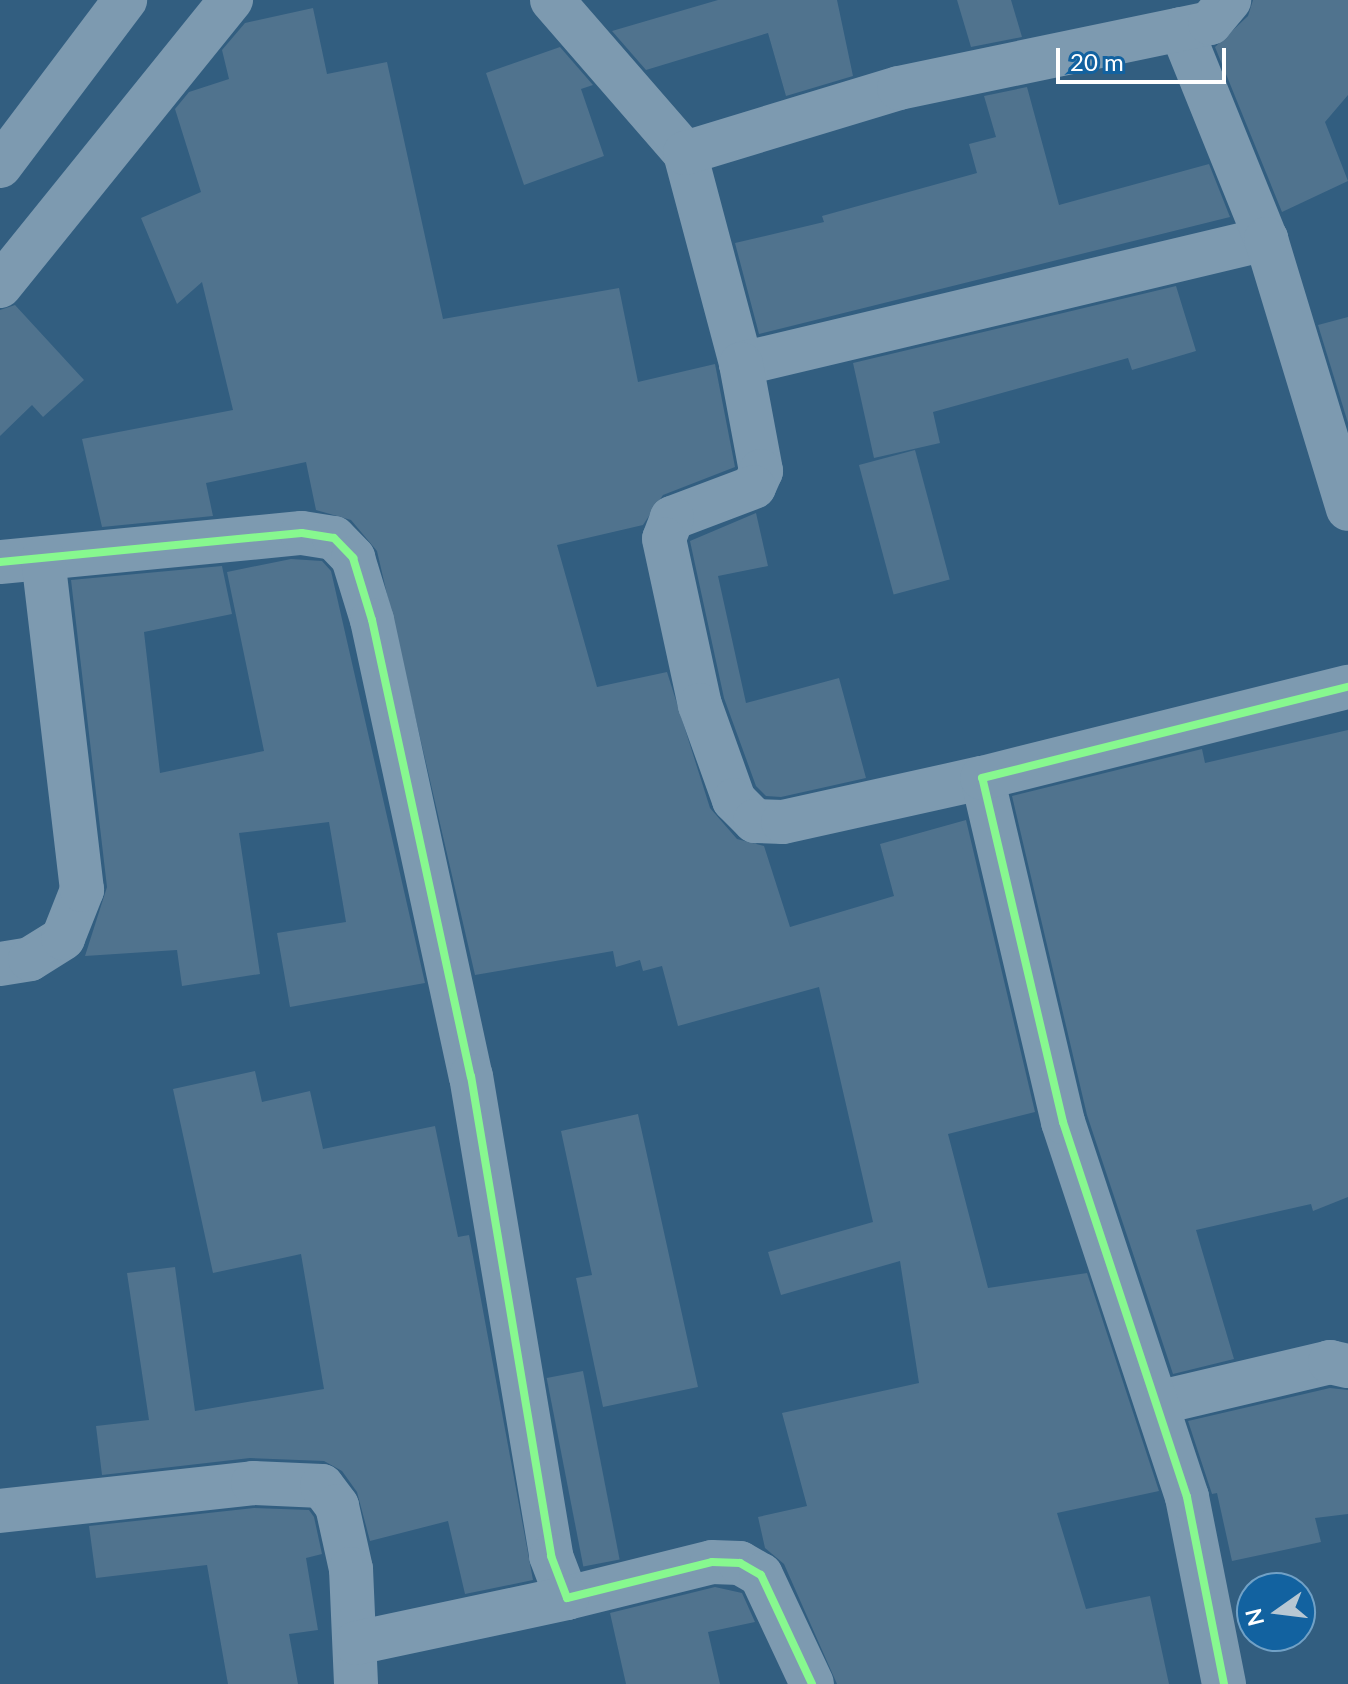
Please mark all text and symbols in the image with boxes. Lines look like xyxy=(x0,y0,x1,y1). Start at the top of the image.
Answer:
scale bar xyxy=(1060,32,1230,82)
text: 20 m xyxy=(1070,47,1124,76)
north arrow xyxy=(1236,1572,1316,1652)
text: N xyxy=(1239,1606,1269,1629)

